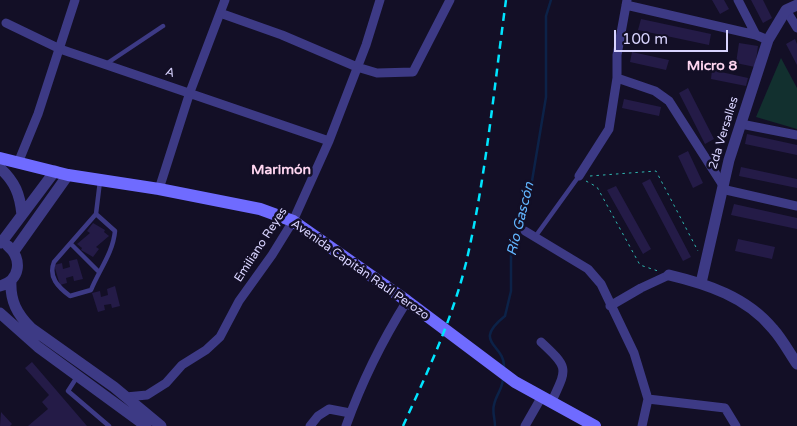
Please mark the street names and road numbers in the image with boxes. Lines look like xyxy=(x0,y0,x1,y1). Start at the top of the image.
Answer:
street label: A xyxy=(164,65,176,81)
street label: 2da Versalles xyxy=(706,95,742,171)
street label: Emiliano Reyes xyxy=(231,205,291,285)
street label: Avenida Capitán Raúl Perozo xyxy=(288,217,432,323)

